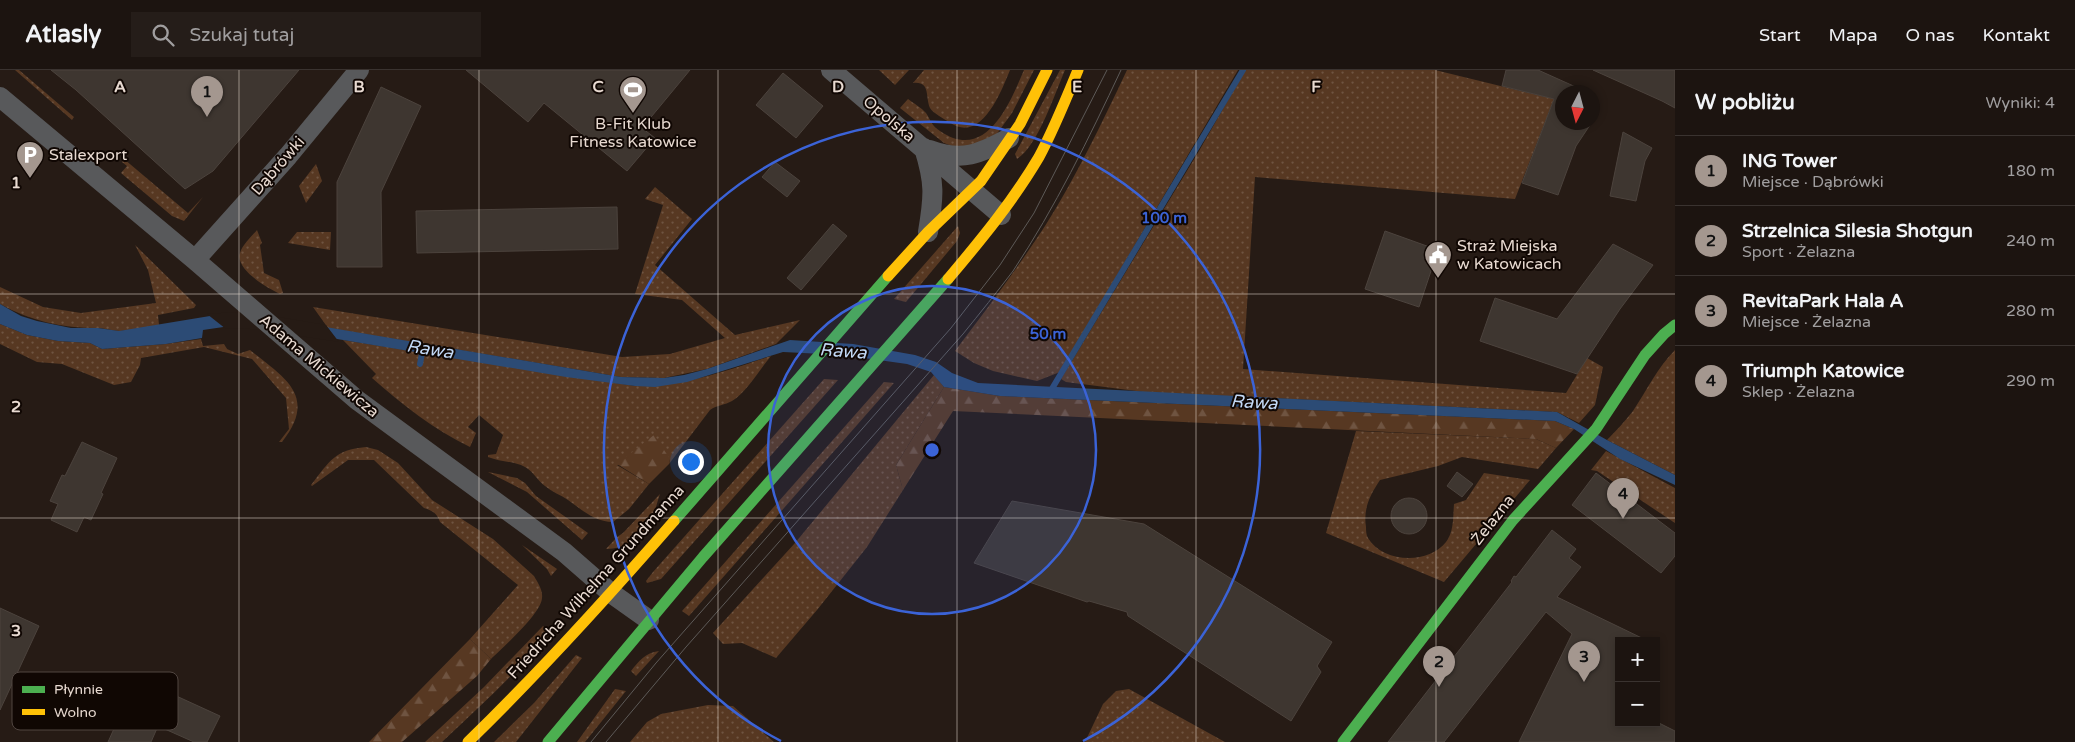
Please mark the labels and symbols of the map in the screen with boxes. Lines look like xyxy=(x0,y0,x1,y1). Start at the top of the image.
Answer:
sports icon: B-Fit Klub Fitness Katowice xyxy=(618,75,648,114)
pin: 1 xyxy=(191,76,223,117)
text: A xyxy=(114,77,126,97)
text: B xyxy=(353,77,365,97)
text: C xyxy=(592,77,604,97)
text: D xyxy=(832,77,844,97)
text: E xyxy=(1072,77,1082,97)
text: F xyxy=(1311,77,1321,97)
north arrow xyxy=(1555,85,1600,130)
street label: Opolska xyxy=(859,91,919,147)
place label: B-Fit Klub Fitness Katowice xyxy=(569,114,697,152)
street label: Dąbrówki xyxy=(247,132,309,200)
parking icon: Stalexport xyxy=(15,140,45,179)
place label: Stalexport xyxy=(49,145,127,165)
text: 1 xyxy=(11,173,21,193)
text: 100 m xyxy=(1141,209,1187,227)
place label: Straż Miejska w Katowicach xyxy=(1457,236,1561,274)
public building icon: Straż Miejska w Katowicach xyxy=(1423,240,1453,279)
street label: Adama Mickiewicza xyxy=(255,310,383,422)
text: 50 m xyxy=(1030,325,1066,343)
water label: Rawa xyxy=(405,334,456,364)
water label: Rawa xyxy=(819,338,868,364)
water label: Rawa xyxy=(1230,390,1279,414)
text: 2 xyxy=(11,397,21,417)
centre of rings xyxy=(923,441,941,459)
your location xyxy=(678,449,704,475)
pin: 4 xyxy=(1607,478,1639,519)
street label: Friedricha Wilhelma Grundmanna xyxy=(503,481,689,683)
street label: Żelazna xyxy=(1467,491,1519,549)
text: 3 xyxy=(11,621,21,641)
pin: 3 xyxy=(1568,641,1600,682)
pin: 2 xyxy=(1423,646,1455,687)
legend xyxy=(12,672,178,730)
text: Płynnie xyxy=(54,681,103,698)
text: Wolno xyxy=(54,704,97,721)

